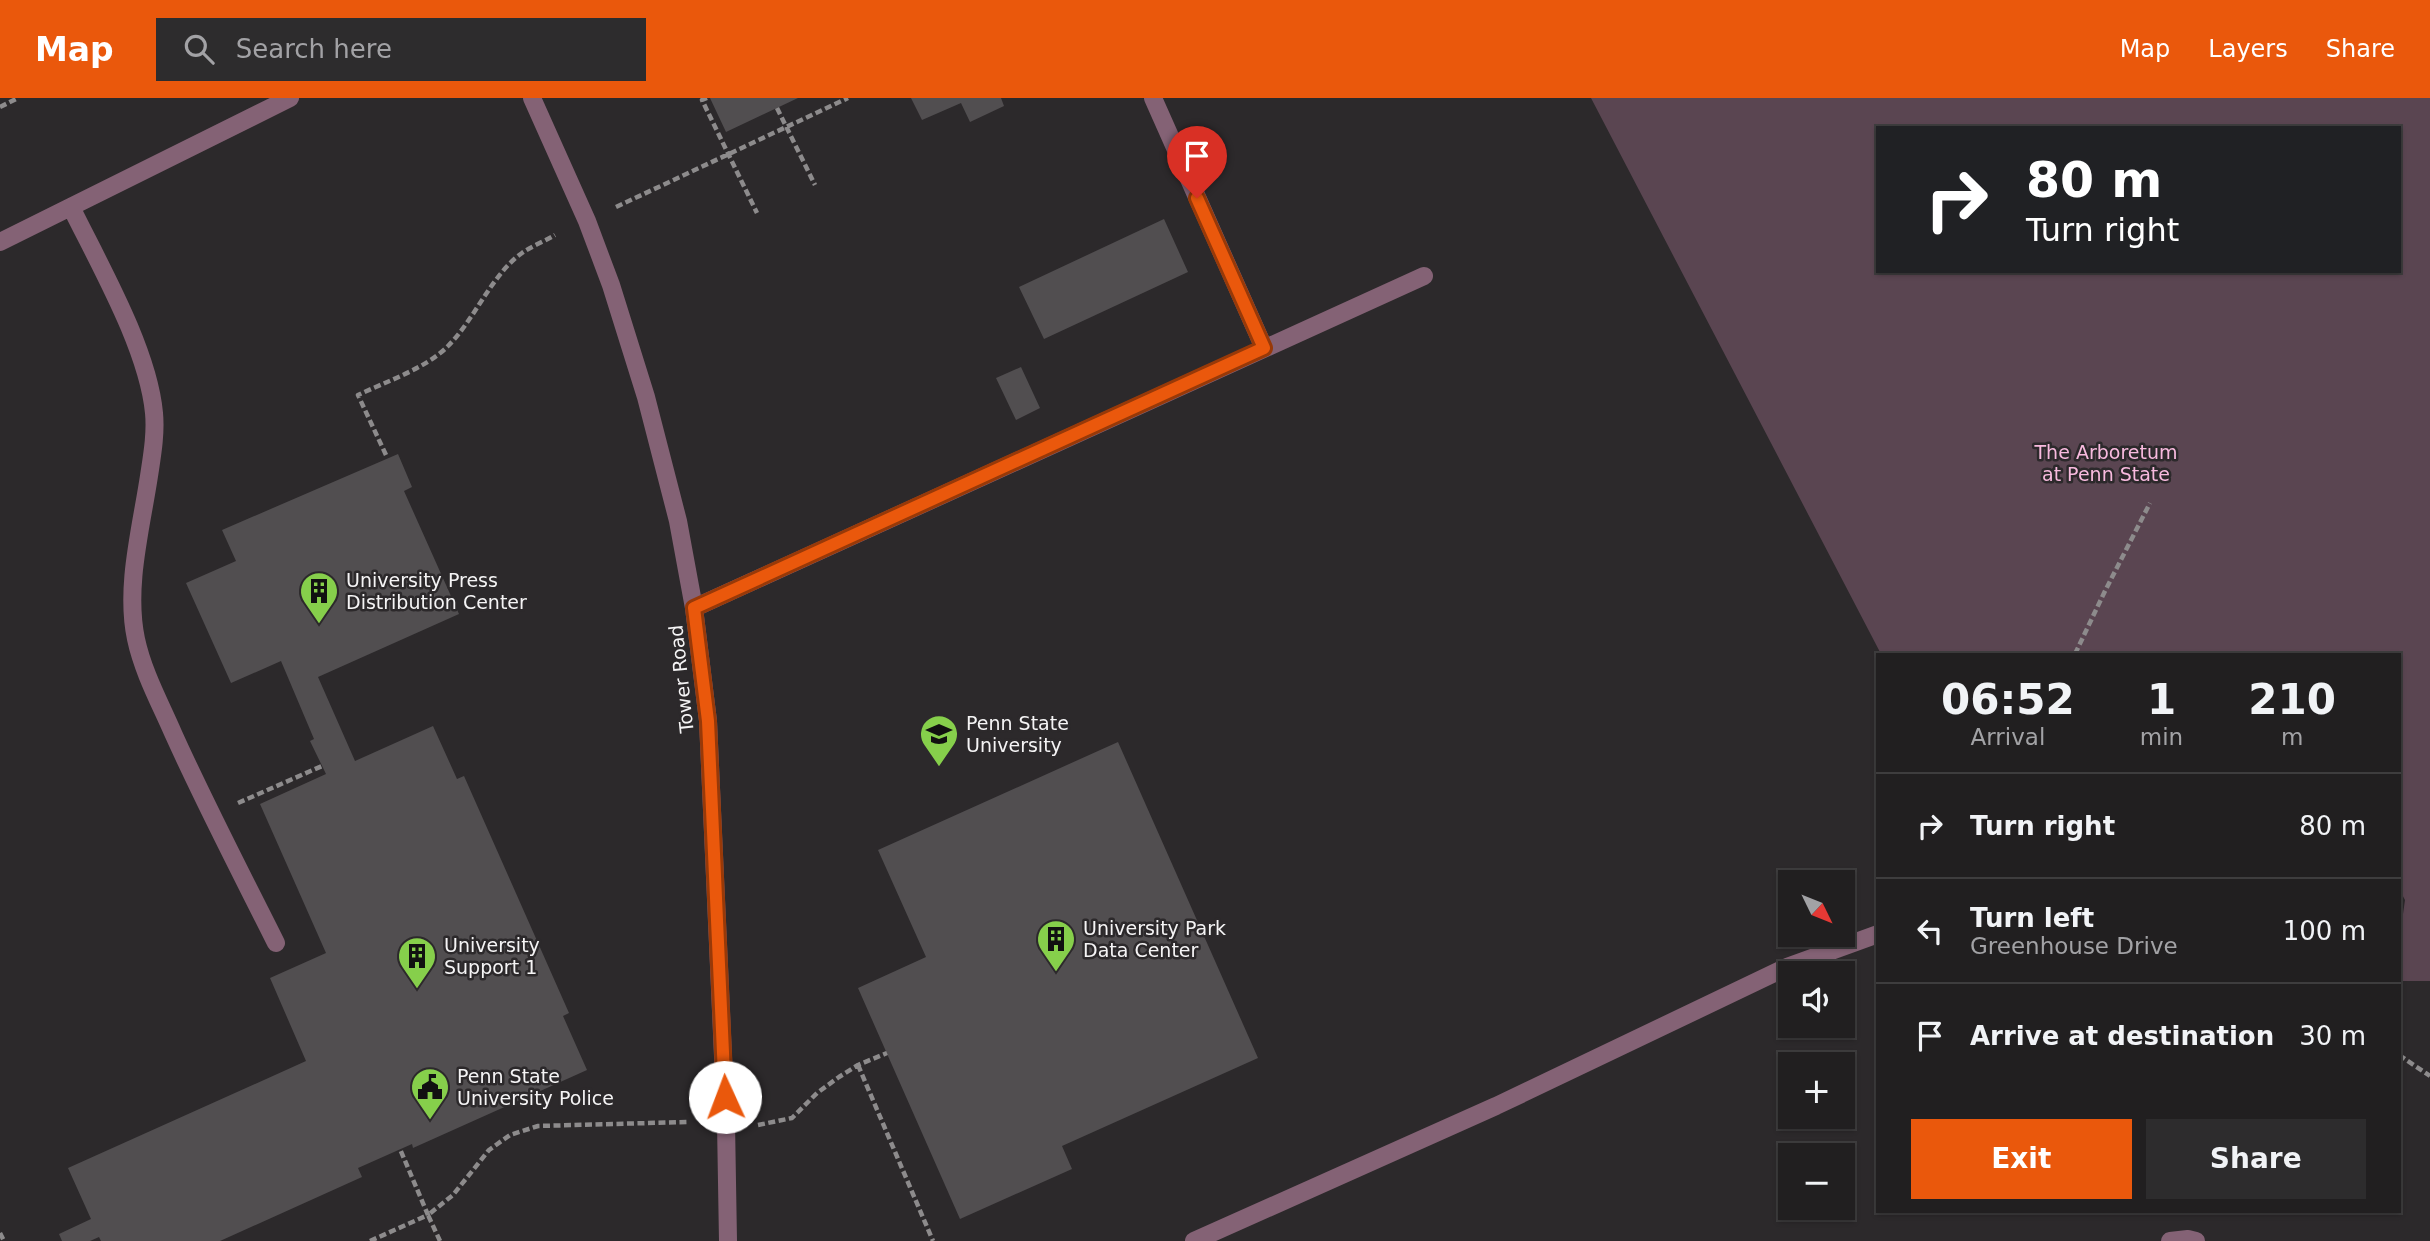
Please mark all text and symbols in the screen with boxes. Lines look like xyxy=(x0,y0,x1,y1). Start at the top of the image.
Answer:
search box xyxy=(156,18,646,81)
text: Map xyxy=(35,30,114,69)
icon: search xyxy=(180,30,218,68)
text: Search here xyxy=(236,34,392,64)
text: Map xyxy=(2120,35,2170,63)
text: Layers xyxy=(2208,35,2288,63)
text: Share xyxy=(2326,35,2395,63)
pin xyxy=(1167,126,1227,198)
icon: arrive xyxy=(1178,137,1216,175)
text: 80 m xyxy=(2026,152,2162,209)
icon: right xyxy=(1911,154,2002,245)
text: Turn right xyxy=(2026,211,2179,249)
park label: The Arboretum at Penn State xyxy=(2034,441,2177,485)
place label: University Press Distribution Center xyxy=(346,569,527,613)
building icon: University Press Distribution Center xyxy=(298,570,340,625)
street label: Tower Road xyxy=(664,624,698,735)
text: 06:52 xyxy=(1941,675,2075,724)
text: 1 xyxy=(2147,675,2176,724)
text: 210 xyxy=(2248,675,2336,724)
place label: Penn State University xyxy=(966,712,1069,756)
school or university icon: Penn State University xyxy=(918,713,960,768)
text: Arrival xyxy=(1971,724,2045,750)
text: min xyxy=(2140,724,2183,750)
text: m xyxy=(2281,724,2303,750)
icon: right xyxy=(1911,807,1949,845)
text: Turn right xyxy=(1970,811,2115,841)
text: 80 m xyxy=(2299,811,2366,841)
north arrow xyxy=(1778,870,1855,947)
map controls xyxy=(1778,870,1855,1220)
text: Turn left xyxy=(1970,903,2094,933)
icon: left xyxy=(1911,912,1949,950)
text: 100 m xyxy=(2283,916,2366,946)
place label: University Park Data Center xyxy=(1083,917,1226,961)
building icon: University Park Data Center xyxy=(1035,918,1077,973)
text: Greenhouse Drive xyxy=(1970,933,2178,959)
place label: University Support 1 xyxy=(444,934,540,978)
building icon: University Support 1 xyxy=(396,935,438,990)
button: sound xyxy=(1778,961,1855,1038)
icon: arrive xyxy=(1911,1017,1949,1055)
text: Arrive at destination xyxy=(1970,1021,2274,1051)
text: 30 m xyxy=(2299,1021,2366,1051)
button: + xyxy=(1778,1052,1855,1129)
position arrow xyxy=(688,1060,762,1134)
place label: Penn State University Police xyxy=(457,1065,614,1109)
public building icon: Penn State University Police xyxy=(409,1066,451,1121)
button: Exit xyxy=(1911,1119,2132,1199)
button: Share xyxy=(2146,1119,2366,1199)
button: − xyxy=(1778,1143,1855,1220)

